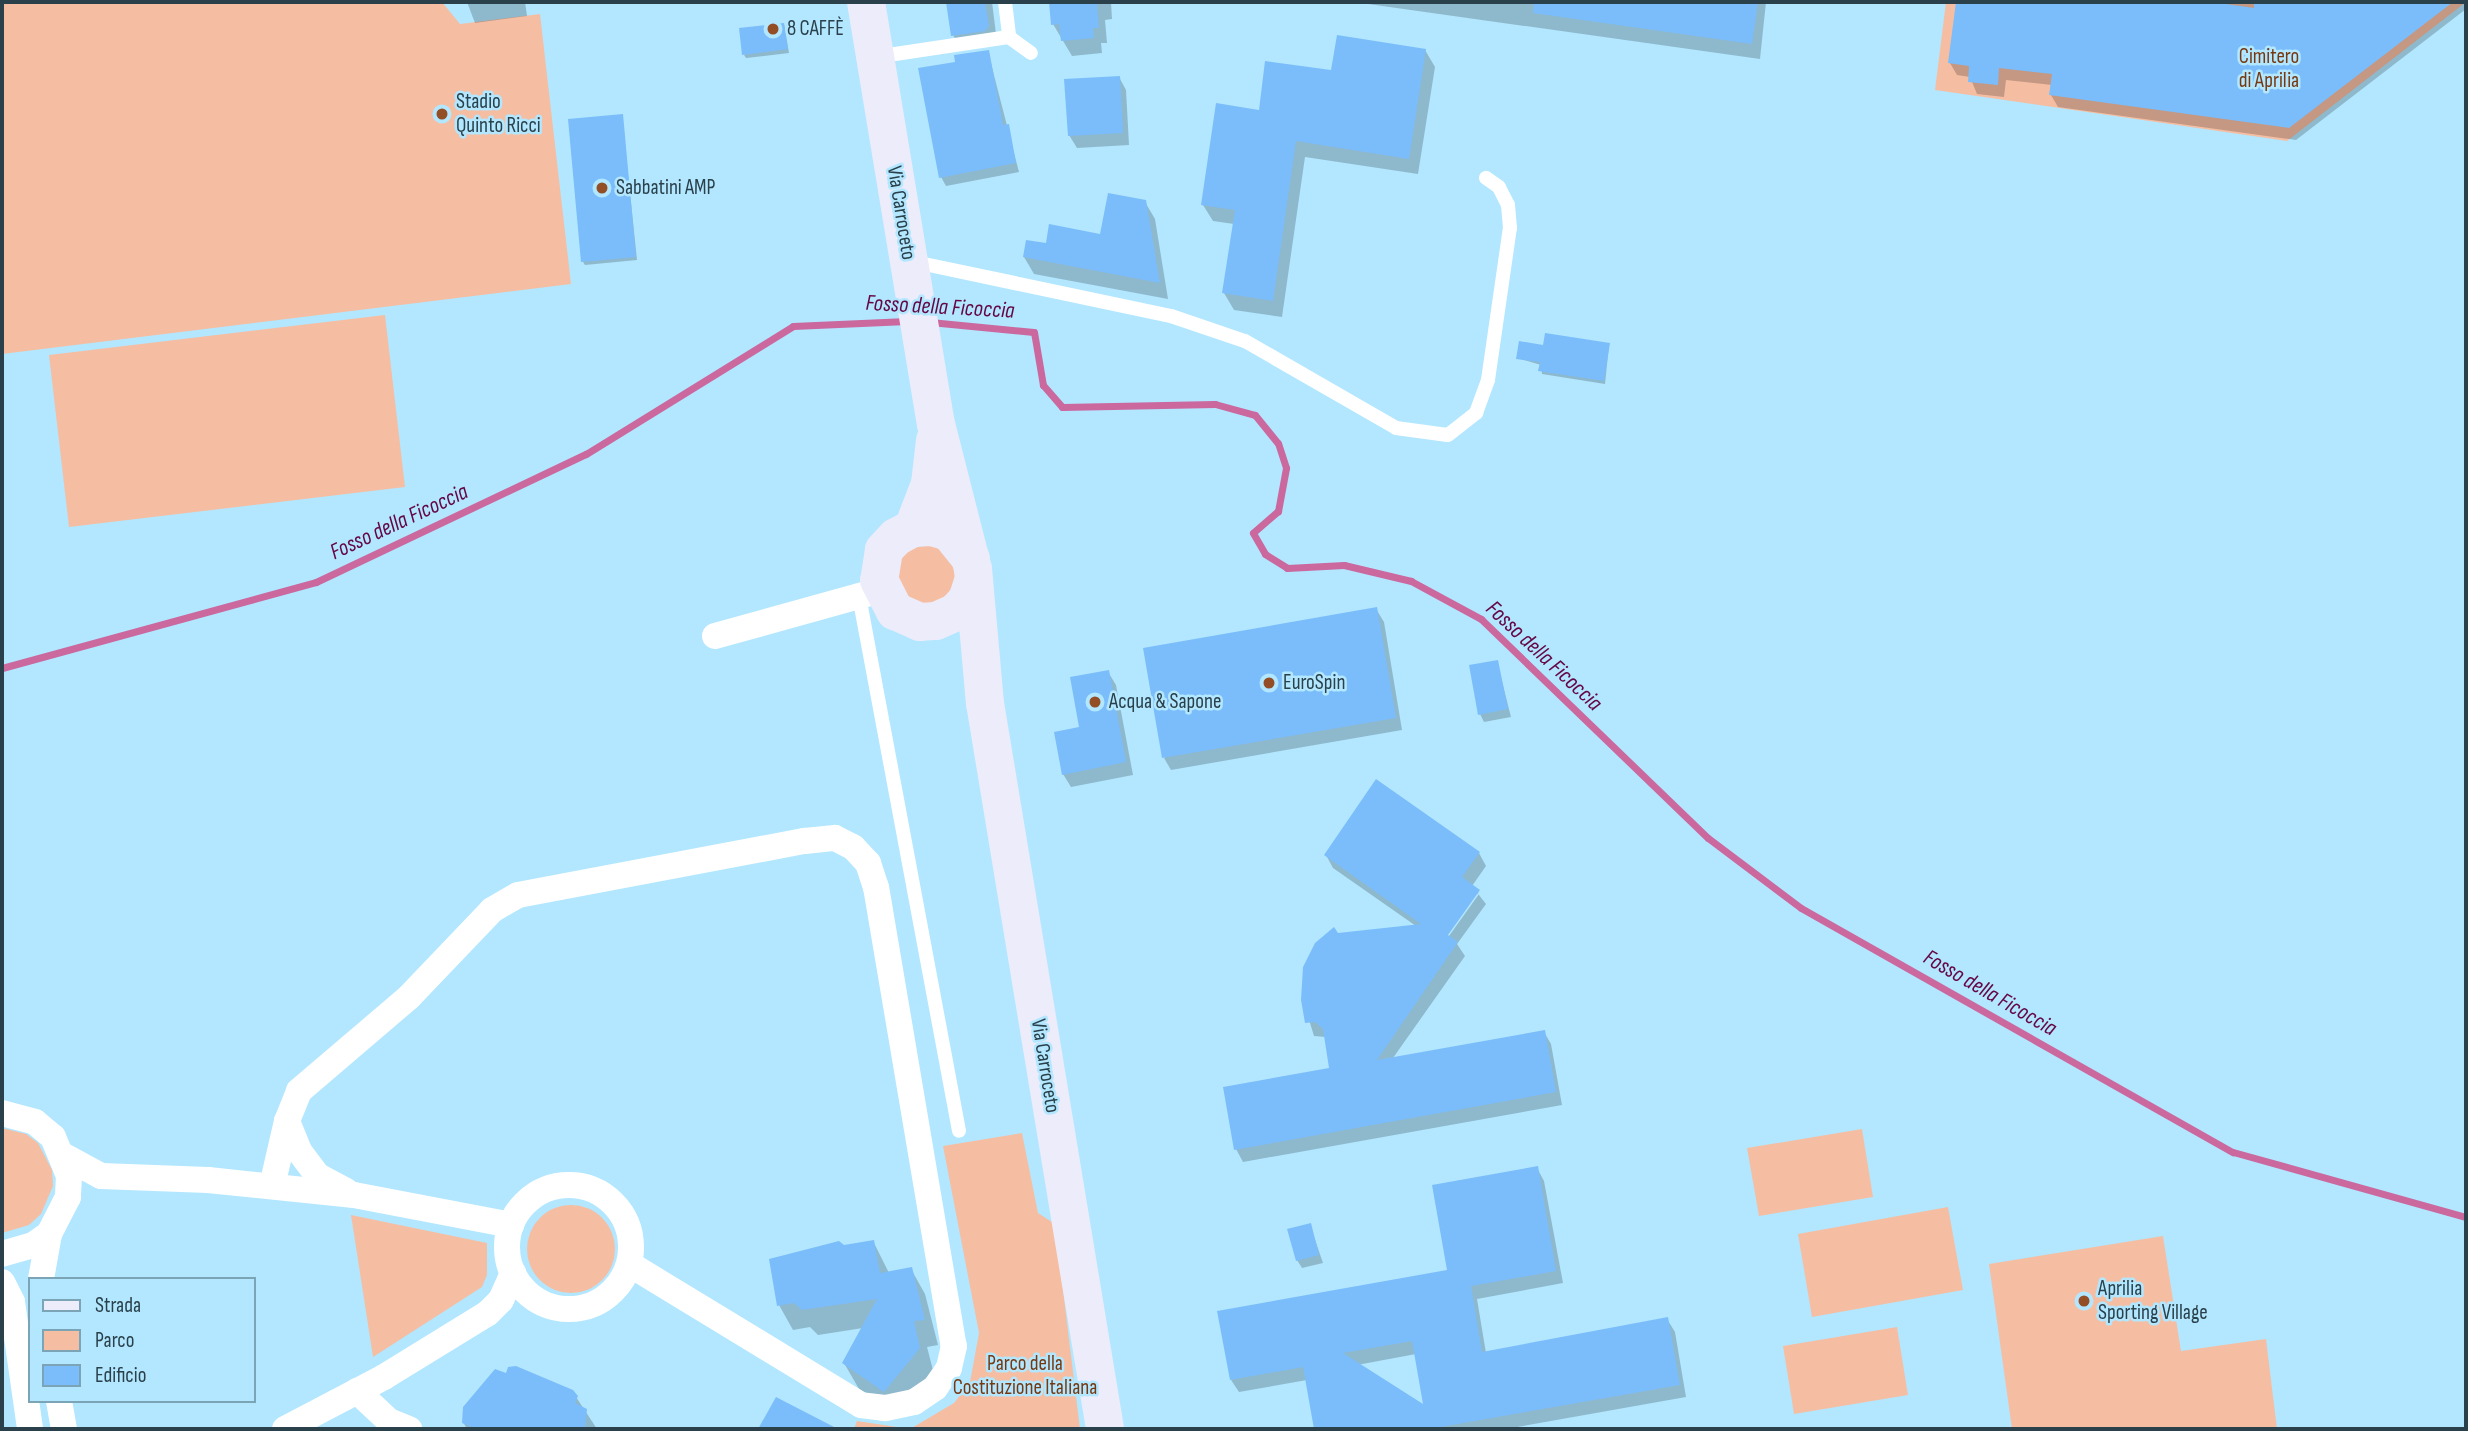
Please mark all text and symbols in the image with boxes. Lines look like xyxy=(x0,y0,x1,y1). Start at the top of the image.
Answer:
place label: 8 CAFFÈ xyxy=(787,16,844,42)
marker: 8 CAFFÈ xyxy=(765,21,781,37)
park label: Cimitero di Aprilia xyxy=(2239,44,2299,94)
place label: Stadio Quinto Ricci xyxy=(456,89,541,139)
marker: Stadio Quinto Ricci xyxy=(434,106,450,122)
street label: Via Carroceto xyxy=(881,164,921,262)
place label: Sabbatini AMP xyxy=(616,175,715,201)
marker: Sabbatini AMP xyxy=(594,180,610,196)
water label: Fosso della Ficoccia xyxy=(865,289,1015,325)
water label: Fosso della Ficoccia xyxy=(326,478,472,566)
water label: Fosso della Ficoccia xyxy=(1480,595,1608,717)
place label: EuroSpin xyxy=(1283,670,1345,696)
marker: EuroSpin xyxy=(1261,675,1277,691)
place label: Acqua & Sapone xyxy=(1109,689,1221,715)
marker: Acqua & Sapone xyxy=(1087,694,1103,710)
water label: Fosso della Ficoccia xyxy=(1919,944,2061,1042)
street label: Via Carroceto xyxy=(1025,1017,1065,1115)
place label: Aprilia Sporting Village xyxy=(2098,1276,2208,1326)
legend xyxy=(28,1277,256,1403)
text: Strada xyxy=(95,1293,141,1318)
marker: Aprilia Sporting Village xyxy=(2076,1293,2092,1309)
text: Parco xyxy=(95,1328,134,1353)
park label: Parco della Costituzione Italiana xyxy=(953,1351,1097,1401)
text: Edificio xyxy=(95,1363,146,1388)

